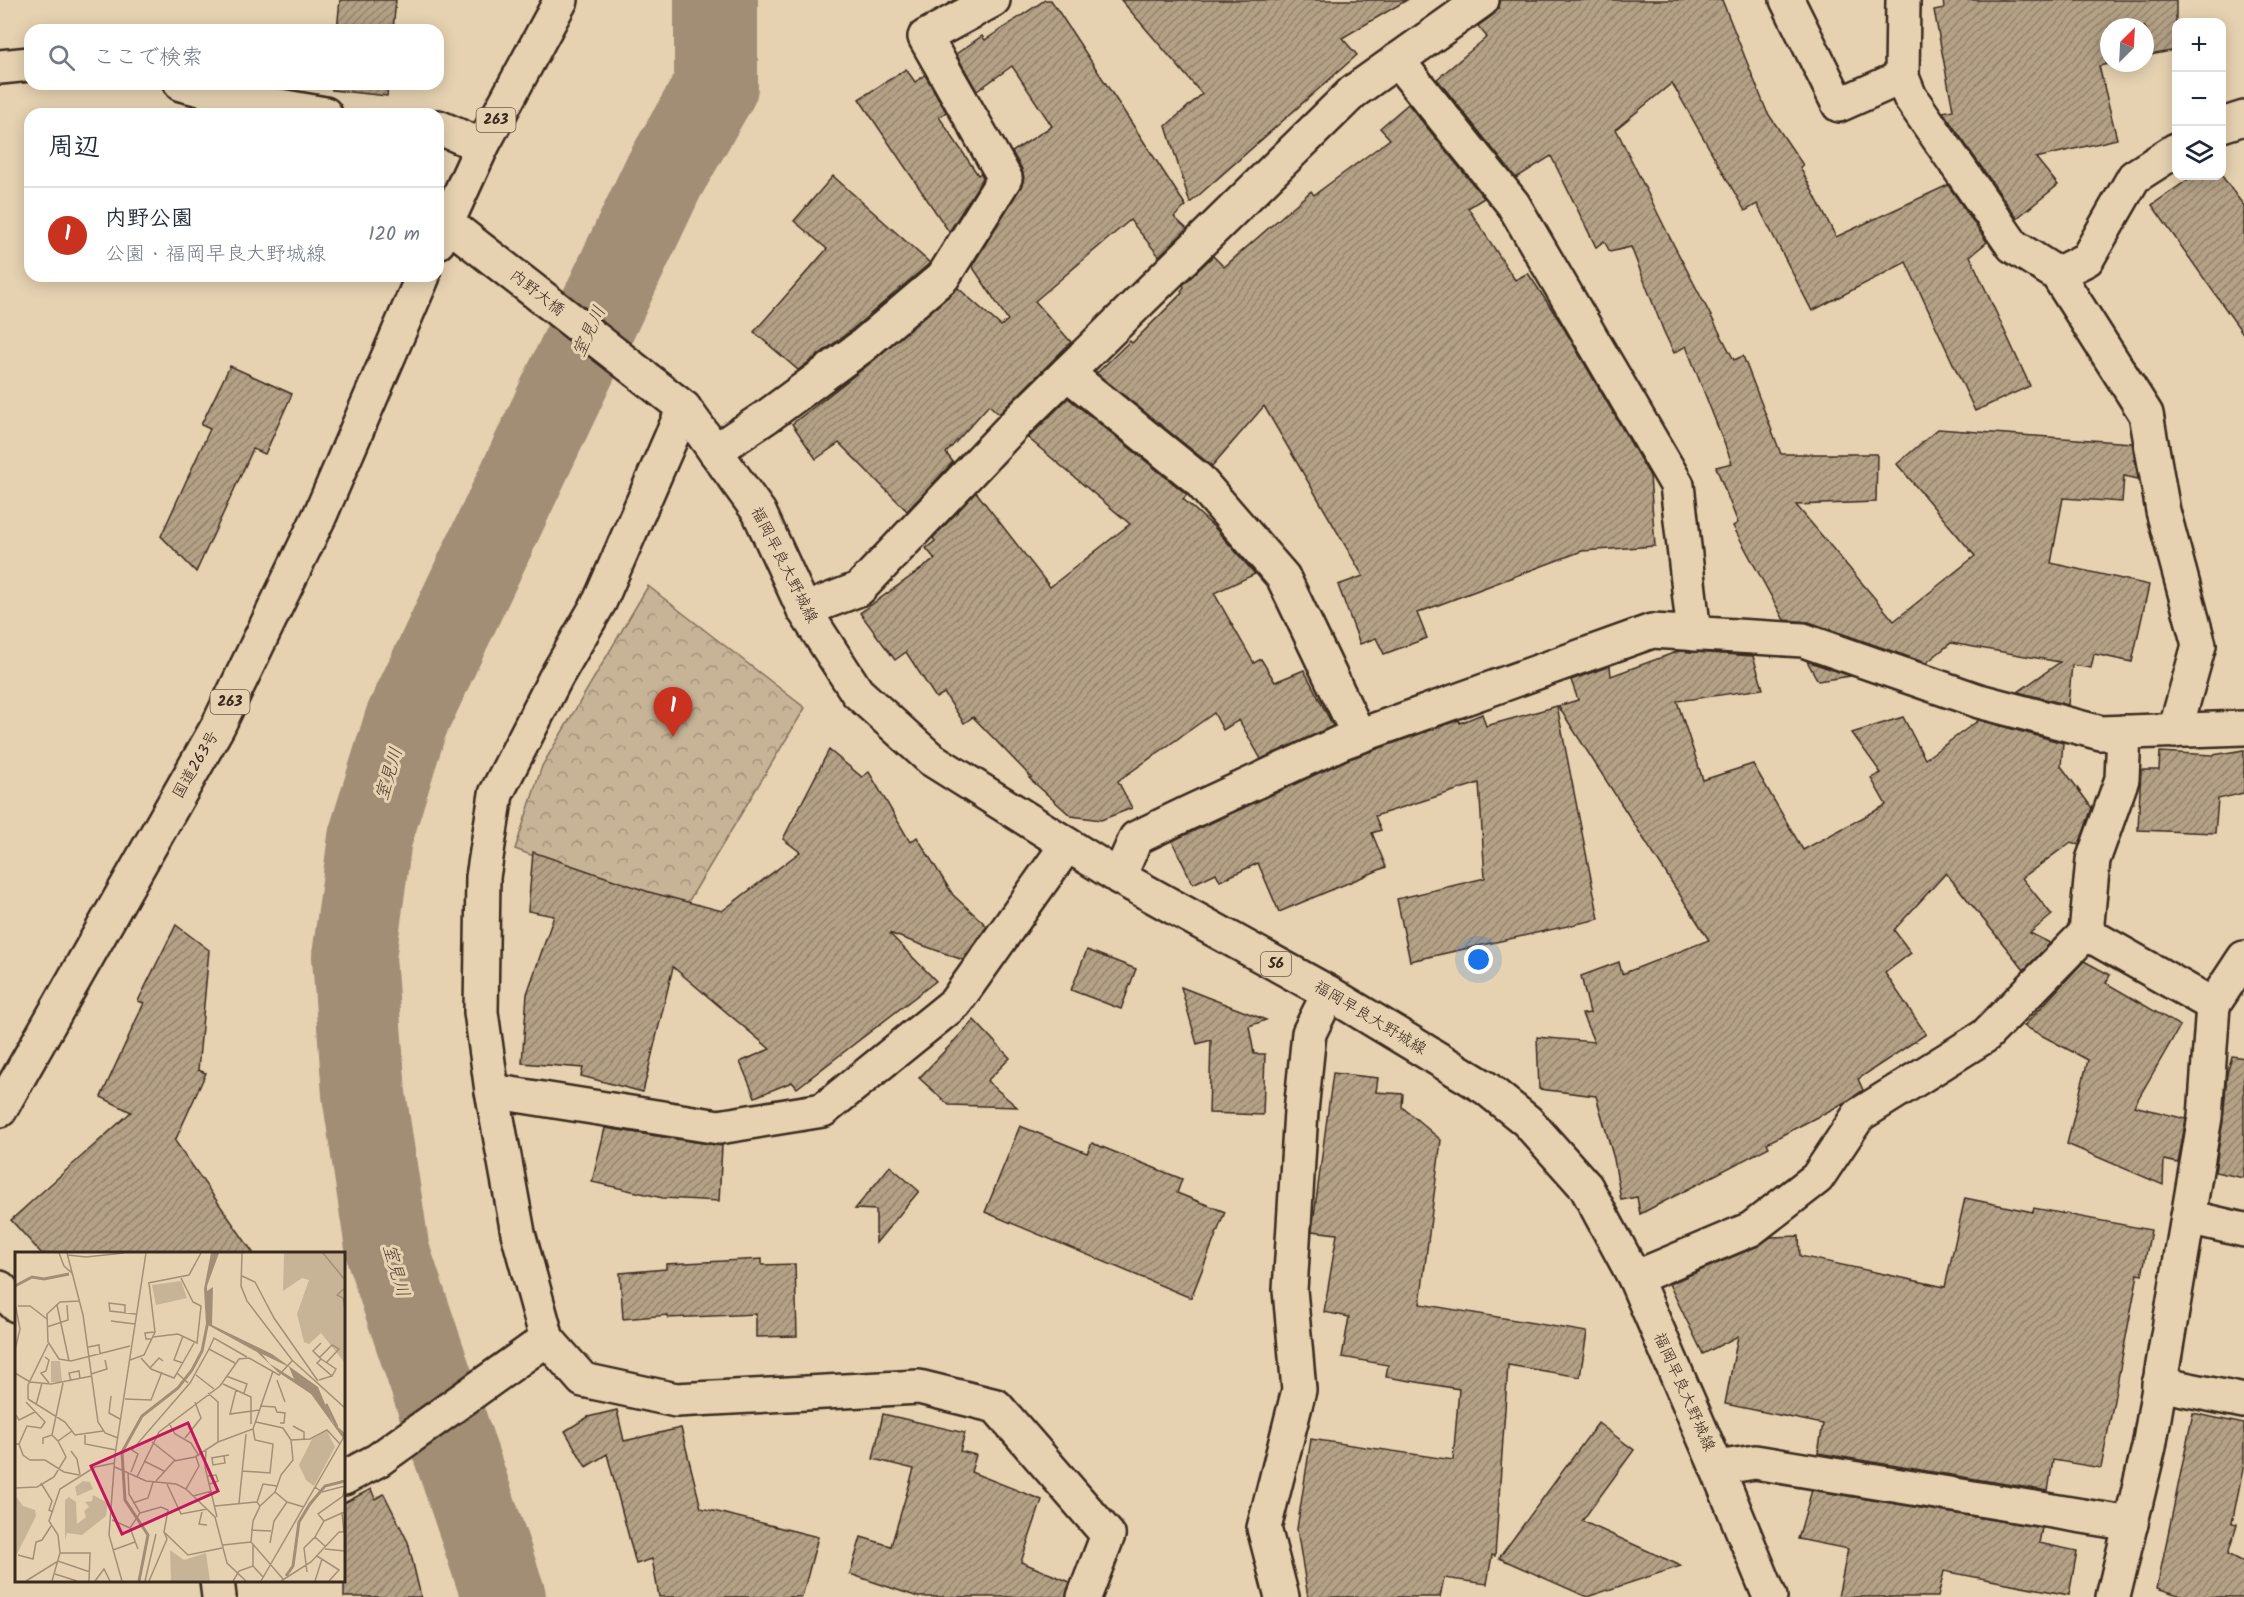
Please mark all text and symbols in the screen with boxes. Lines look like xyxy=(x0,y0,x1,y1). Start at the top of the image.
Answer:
north arrow xyxy=(2100,18,2154,72)
map controls xyxy=(2172,18,2226,180)
button: + xyxy=(2172,18,2226,72)
search box xyxy=(24,24,444,90)
icon: search xyxy=(45,41,78,74)
text: ここで検索 xyxy=(93,41,203,76)
button: − xyxy=(2172,72,2226,126)
road number: 263 xyxy=(476,108,516,132)
button: layers xyxy=(2172,126,2226,180)
text: 周辺 xyxy=(48,127,100,169)
text: 内野公園 xyxy=(105,202,193,237)
text: 1 xyxy=(64,219,71,251)
text: 120 m xyxy=(368,219,420,251)
text: 公園 · 福岡早良大野城線 xyxy=(105,239,326,271)
street label: 内野大橋 xyxy=(504,263,570,323)
water label: 室見川 xyxy=(565,301,615,363)
street label: 福岡早良大野城線 xyxy=(744,502,824,628)
pin: 1 xyxy=(654,688,692,737)
road number: 263 xyxy=(210,690,250,714)
street label: 国道263号 xyxy=(166,726,226,804)
water label: 室見川 xyxy=(368,744,412,804)
your location xyxy=(1464,945,1493,974)
road number: 56 xyxy=(1261,952,1291,976)
street label: 福岡早良大野城線 xyxy=(1309,974,1431,1062)
water label: 室見川 xyxy=(374,1241,416,1301)
inset map xyxy=(15,1252,345,1582)
street label: 福岡早良大野城線 xyxy=(1647,1328,1721,1456)

